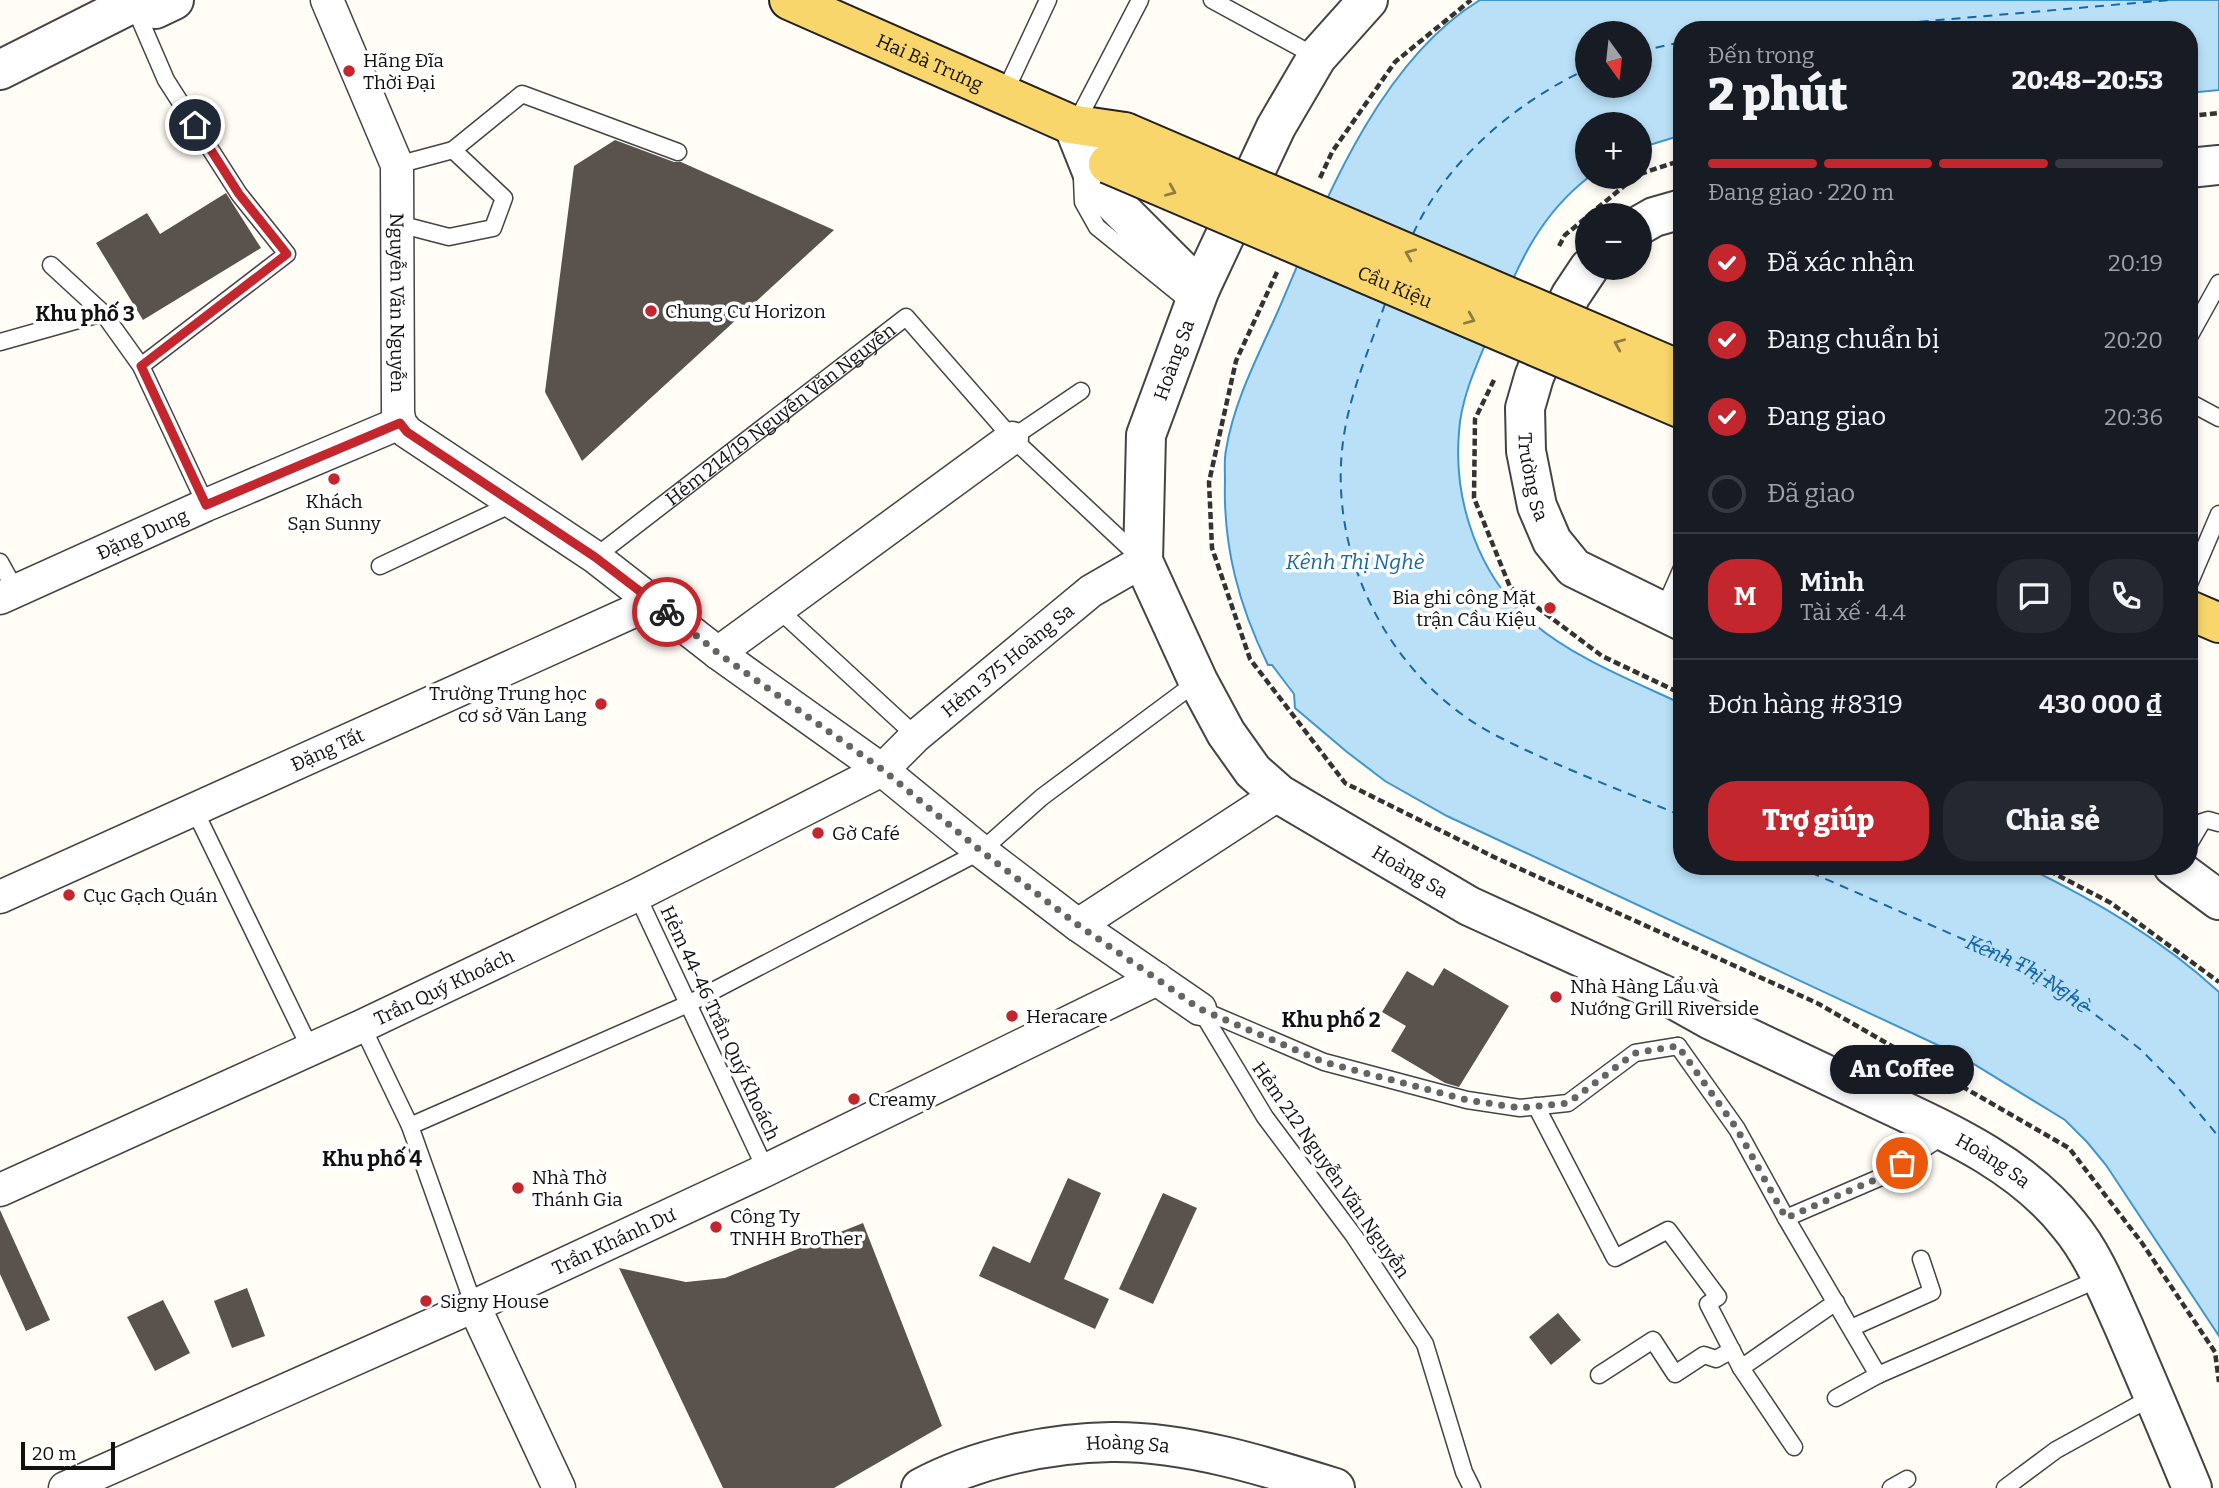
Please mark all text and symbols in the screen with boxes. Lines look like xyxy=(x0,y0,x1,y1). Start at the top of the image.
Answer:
north arrow xyxy=(1575,21,1652,98)
map controls xyxy=(1575,21,1652,280)
street label: Hai Bà Trưng xyxy=(873,29,987,96)
text: Đến trong xyxy=(1708,41,1815,69)
place label: Hãng Đĩa Thời Đại xyxy=(363,49,444,94)
marker: Hãng Đĩa Thời Đại xyxy=(341,63,357,79)
text: 20:48–20:53 xyxy=(2012,65,2163,96)
text: 2 phút xyxy=(1708,67,1848,122)
pin xyxy=(165,95,225,155)
icon: home xyxy=(176,106,214,144)
button: + xyxy=(1575,112,1652,189)
text: Đang giao · 220 m xyxy=(1708,178,1894,206)
one-way arrow xyxy=(1163,183,1176,197)
button: − xyxy=(1575,203,1652,280)
street label: Nguyễn Văn Nguyễn xyxy=(386,213,409,393)
icon: check xyxy=(1708,244,1746,282)
text: Đã xác nhận xyxy=(1767,247,1914,278)
one-way arrow xyxy=(1405,248,1417,262)
text: 20:19 xyxy=(2108,249,2163,277)
street label: Cầu Kiệu xyxy=(1354,260,1436,313)
district label: Khu phố 3 xyxy=(35,300,135,327)
place label: Chung Cư Horizon xyxy=(665,300,826,323)
marker: Chung Cư Horizon xyxy=(643,303,659,319)
one-way arrow xyxy=(1463,310,1475,324)
street label: Hoàng Sa xyxy=(1149,316,1199,403)
street label: Hẻm 214/19 Nguyễn Văn Nguyễn xyxy=(661,318,900,510)
icon: check xyxy=(1708,321,1746,359)
text: Đang chuẩn bị xyxy=(1767,324,1939,355)
text: 20:20 xyxy=(2104,326,2163,354)
one-way arrow xyxy=(1614,338,1626,352)
icon: check xyxy=(1708,398,1746,436)
text: Đang giao xyxy=(1767,401,1886,432)
text: 20:36 xyxy=(2104,403,2163,431)
street label: Trường Sa xyxy=(1514,432,1554,525)
marker: Khách Sạn Sunny xyxy=(326,471,342,487)
text: Đã giao xyxy=(1767,478,1855,509)
place label: Khách Sạn Sunny xyxy=(287,490,382,535)
street label: Đặng Dung xyxy=(93,503,192,564)
water label: Kênh Thị Nghè xyxy=(1286,549,1425,575)
button: chat xyxy=(1997,559,2071,633)
button: phone xyxy=(2089,559,2163,633)
text: Minh xyxy=(1800,567,1864,598)
courier xyxy=(632,577,702,647)
text: M xyxy=(1734,581,1756,612)
place label: Bia ghi công Mặt trận Cầu Kiệu xyxy=(1392,586,1536,631)
icon: bike xyxy=(648,593,686,631)
street label: Hẻm 375 Hoàng Sa xyxy=(937,598,1079,722)
text: Tài xế · 4.4 xyxy=(1800,598,1906,626)
marker: Bia ghi công Mặt trận Cầu Kiệu xyxy=(1542,600,1558,616)
place label: Trường Trung học cơ sở Văn Lang xyxy=(429,682,587,727)
text: Đơn hàng #8319 xyxy=(1708,689,1903,720)
text: 430 000 ₫ xyxy=(2039,689,2163,720)
marker: Trường Trung học cơ sở Văn Lang xyxy=(593,696,609,712)
street label: Ðặng Tất xyxy=(287,723,367,776)
button: Trợ giúp xyxy=(1708,781,1929,861)
button: Chia sẻ xyxy=(1943,781,2163,861)
place label: Gờ Café xyxy=(832,822,900,845)
marker: Gờ Café xyxy=(810,825,826,841)
street label: Hoàng Sa xyxy=(1368,840,1453,903)
place label: Cục Gạch Quán xyxy=(83,884,218,907)
marker: Cục Gạch Quán xyxy=(61,887,77,903)
street label: Hẻm 44-46 Trần Quý Khoách xyxy=(655,902,785,1144)
water label: Kênh Thị Nghè xyxy=(1962,929,2096,1019)
street label: Trần Quý Khoách xyxy=(370,944,518,1030)
place label: Nhà Hàng Lẩu và Nướng Grill Riverside xyxy=(1570,975,1759,1020)
marker: Nhà Hàng Lẩu và Nướng Grill Riverside xyxy=(1548,989,1564,1005)
place label: Heracare xyxy=(1026,1005,1108,1028)
district label: Khu phố 2 xyxy=(1281,1006,1381,1033)
marker: Heracare xyxy=(1004,1008,1020,1024)
callout: An Coffee xyxy=(1830,1044,1974,1093)
text: An Coffee xyxy=(1850,1055,1954,1083)
street label: Hẻm 212 Nguyễn Văn Nguyễn xyxy=(1247,1057,1415,1283)
place label: Creamy xyxy=(868,1088,937,1111)
marker: Creamy xyxy=(846,1091,862,1107)
street label: Hoàng Sa xyxy=(1952,1128,2035,1193)
pin xyxy=(1872,1133,1932,1193)
icon: bag xyxy=(1883,1144,1921,1182)
district label: Khu phố 4 xyxy=(322,1145,422,1172)
place label: Nhà Thờ Thánh Gia xyxy=(532,1166,623,1211)
marker: Nhà Thờ Thánh Gia xyxy=(510,1180,526,1196)
street label: Trần Khánh Dư xyxy=(548,1202,679,1279)
place label: Công Ty TNHH BroTher xyxy=(730,1205,863,1250)
marker: Công Ty TNHH BroTher xyxy=(708,1219,724,1235)
place label: Signy House xyxy=(440,1290,549,1313)
marker: Signy House xyxy=(418,1293,434,1309)
street label: Hoàng Sa xyxy=(1085,1430,1172,1457)
scale bar xyxy=(21,1439,116,1471)
text: 20 m xyxy=(32,1442,76,1465)

